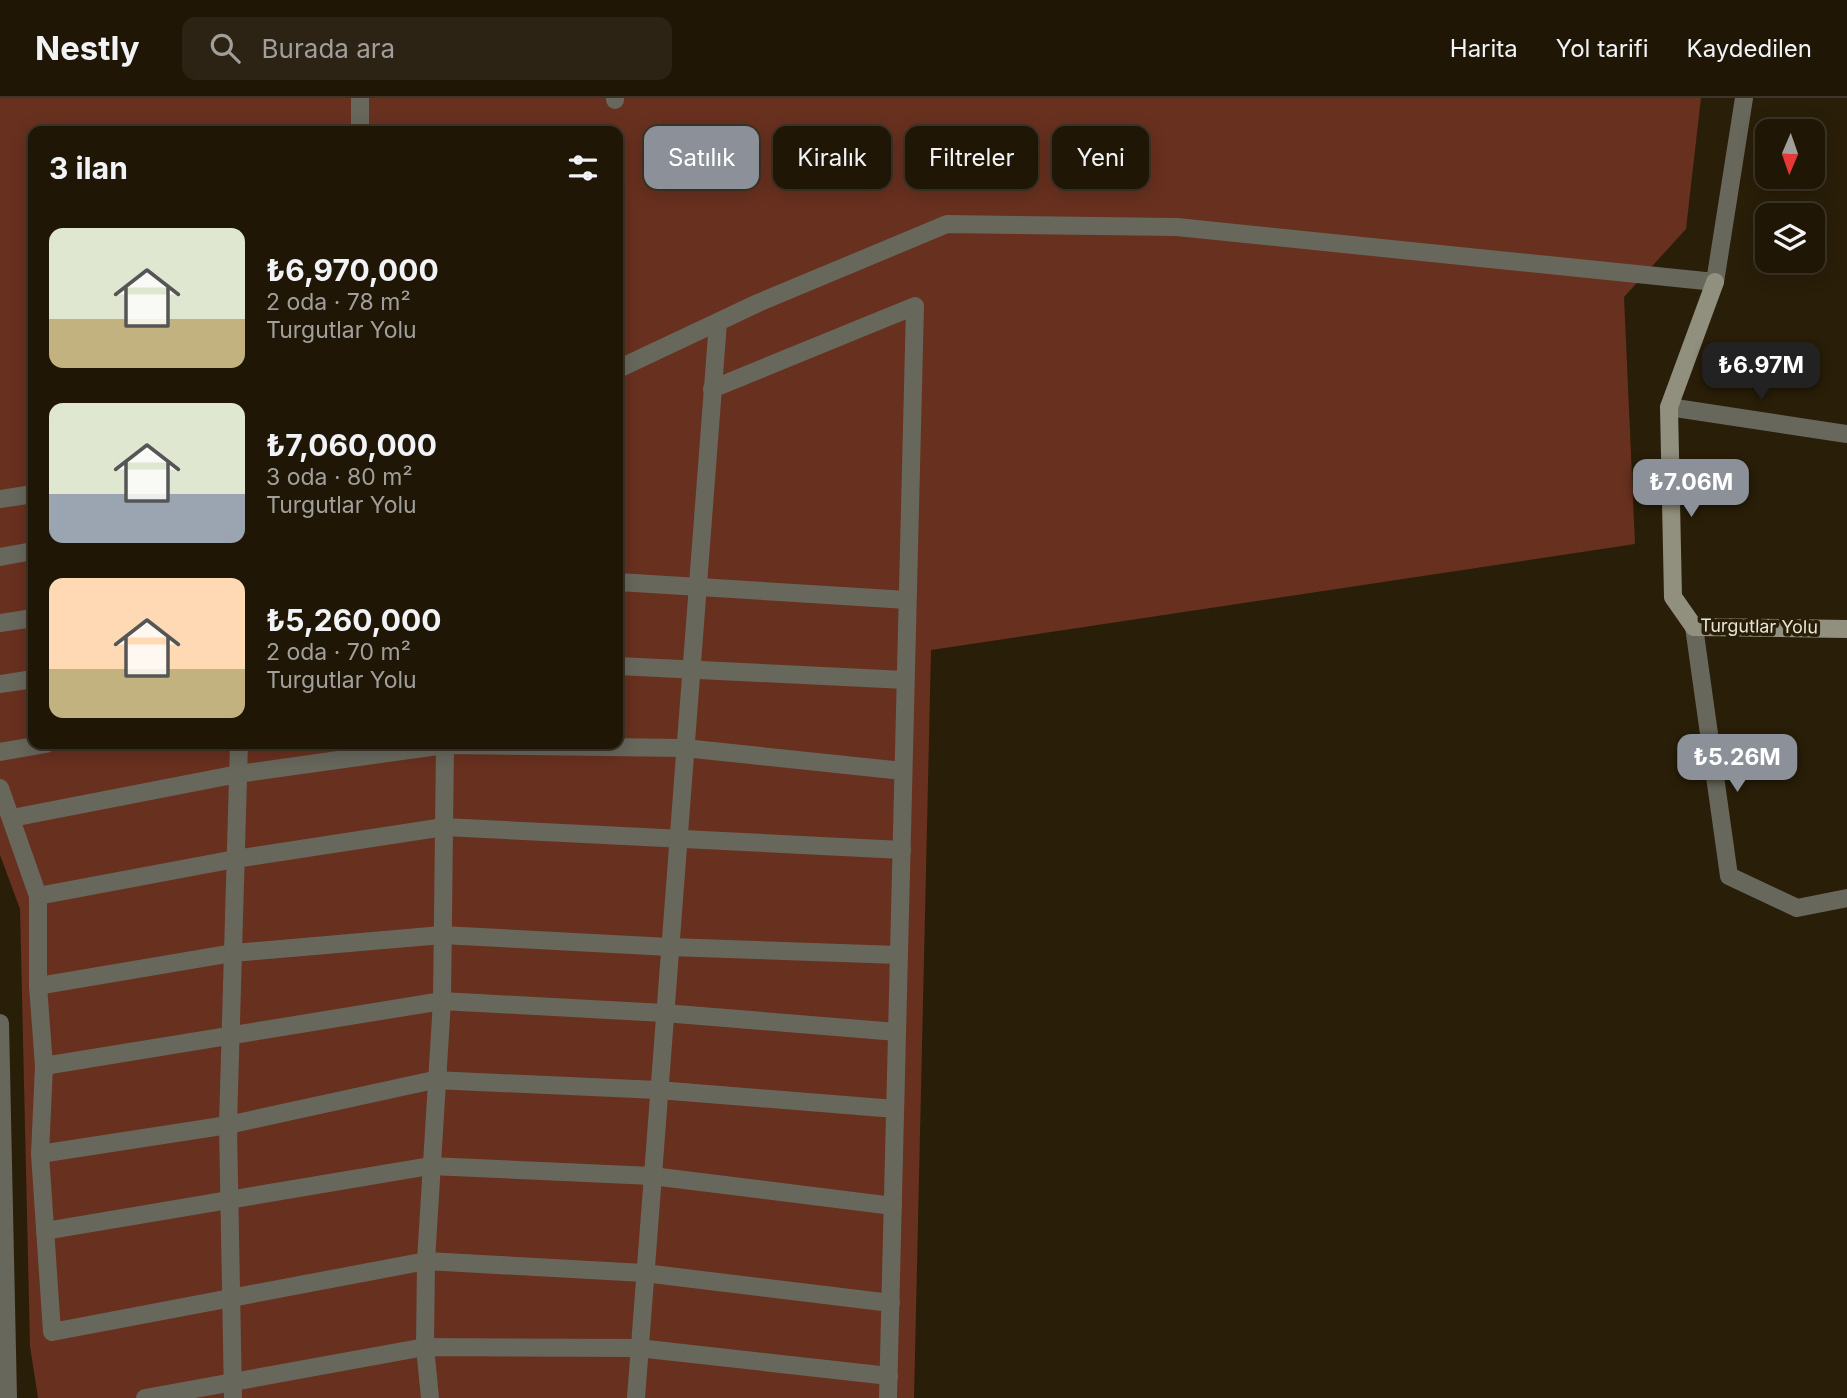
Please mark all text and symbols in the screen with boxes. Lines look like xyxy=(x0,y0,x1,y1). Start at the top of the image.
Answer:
search box xyxy=(182,17,672,80)
text: Nestly xyxy=(35,28,140,68)
icon: search xyxy=(206,29,244,67)
text: Burada ara xyxy=(262,33,395,64)
text: Harita xyxy=(1450,34,1518,63)
text: Yol tarifi xyxy=(1556,34,1649,63)
text: Kaydedilen xyxy=(1687,34,1812,63)
north arrow xyxy=(1755,119,1825,189)
map controls xyxy=(1755,119,1825,273)
chip: Satılık xyxy=(644,126,759,189)
chip: Kiralık xyxy=(773,126,891,189)
chip: Filtreler xyxy=(905,126,1038,189)
chip: Yeni xyxy=(1052,126,1149,189)
icon: filters xyxy=(564,149,602,187)
text: 3 ilan xyxy=(49,150,128,186)
button: layers xyxy=(1755,203,1825,273)
text: ₺6,970,000 xyxy=(266,252,439,288)
icon: home xyxy=(105,256,189,340)
text: 2 oda · 78 m² xyxy=(266,288,411,316)
text: Turgutlar Yolu xyxy=(266,316,417,344)
pin: ₺6.97M xyxy=(1704,342,1818,402)
text: ₺6.97M xyxy=(1718,351,1804,379)
text: ₺7,060,000 xyxy=(266,427,437,463)
icon: home xyxy=(105,431,189,515)
pin: ₺7.06M xyxy=(1634,460,1748,519)
text: 3 oda · 80 m² xyxy=(266,463,413,491)
text: ₺7.06M xyxy=(1649,468,1733,496)
text: Turgutlar Yolu xyxy=(266,491,417,519)
text: ₺5,260,000 xyxy=(266,602,441,638)
icon: home xyxy=(105,606,189,690)
street label: Turgutlar Yolu xyxy=(1700,614,1818,638)
text: 2 oda · 70 m² xyxy=(266,638,411,666)
text: Turgutlar Yolu xyxy=(266,666,417,694)
pin: ₺5.26M xyxy=(1680,734,1794,794)
text: ₺5.26M xyxy=(1693,743,1781,771)

